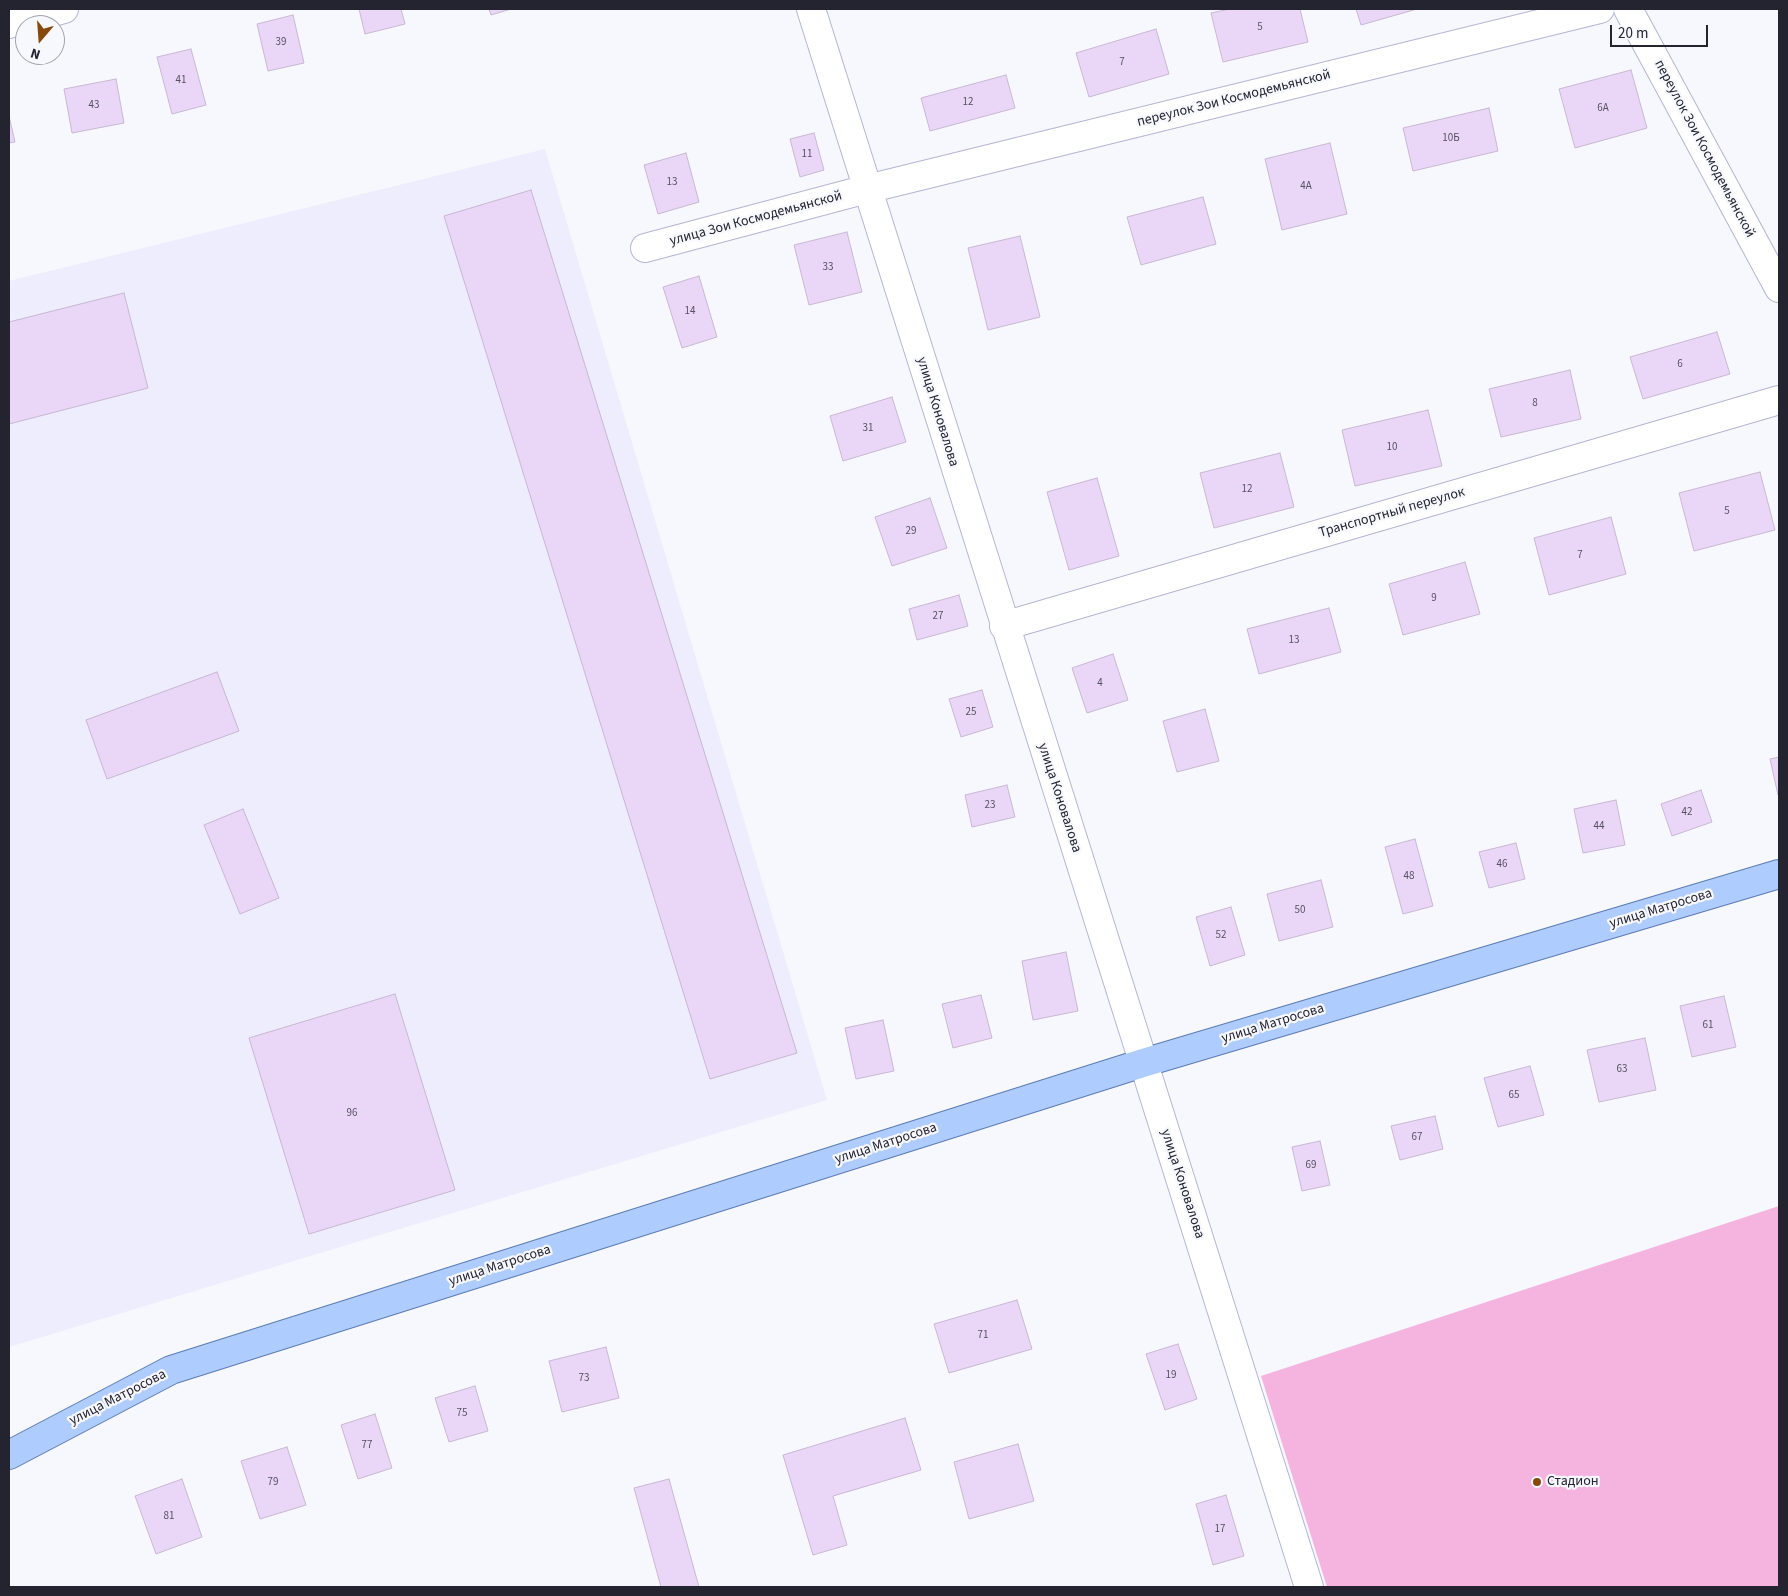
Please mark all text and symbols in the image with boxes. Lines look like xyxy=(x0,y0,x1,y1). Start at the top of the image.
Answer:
north arrow xyxy=(15,15,65,65)
scale bar xyxy=(1613,15,1710,47)
house number: 5 xyxy=(1257,21,1263,35)
text: 20 m xyxy=(1618,23,1648,44)
house number: 39 xyxy=(276,36,286,50)
text: N xyxy=(28,42,43,64)
house number: 7 xyxy=(1119,56,1125,70)
street label: переулок Зои Космодемьянской xyxy=(1650,57,1758,241)
street label: переулок Зои Космодемьянской xyxy=(1136,67,1332,131)
house number: 41 xyxy=(176,74,186,88)
house number: 12 xyxy=(963,96,973,110)
house number: 43 xyxy=(89,99,99,113)
house number: 6А xyxy=(1597,102,1609,116)
house number: 10Б xyxy=(1442,132,1460,146)
house number: 11 xyxy=(802,148,812,162)
house number: 13 xyxy=(667,176,677,190)
house number: 4А xyxy=(1300,180,1312,194)
street label: улица Зои Космодемьянской xyxy=(668,188,844,250)
house number: 33 xyxy=(823,261,833,275)
house number: 14 xyxy=(685,305,695,319)
street label: улица Коновалова xyxy=(912,355,962,469)
house number: 6 xyxy=(1677,358,1683,372)
house number: 8 xyxy=(1532,397,1538,411)
house number: 31 xyxy=(863,422,873,436)
house number: 10 xyxy=(1387,441,1397,455)
house number: 12 xyxy=(1242,483,1252,497)
street label: Транспортный переулок xyxy=(1317,484,1467,542)
house number: 5 xyxy=(1724,505,1730,519)
house number: 29 xyxy=(906,525,916,539)
house number: 7 xyxy=(1577,549,1583,563)
house number: 9 xyxy=(1431,592,1437,606)
house number: 27 xyxy=(933,610,943,624)
house number: 13 xyxy=(1289,634,1299,648)
house number: 4 xyxy=(1097,677,1103,691)
house number: 25 xyxy=(966,706,976,720)
street label: улица Коновалова xyxy=(1033,741,1085,855)
house number: 23 xyxy=(985,799,995,813)
house number: 42 xyxy=(1682,806,1692,820)
house number: 44 xyxy=(1594,820,1604,834)
house number: 46 xyxy=(1497,858,1507,872)
house number: 48 xyxy=(1404,870,1414,884)
street label: улица Матросова xyxy=(1608,885,1714,933)
house number: 50 xyxy=(1295,904,1305,918)
house number: 52 xyxy=(1216,929,1226,943)
street label: улица Матросова xyxy=(1220,1000,1326,1048)
house number: 61 xyxy=(1703,1019,1713,1033)
house number: 63 xyxy=(1617,1063,1627,1077)
house number: 65 xyxy=(1509,1089,1519,1103)
house number: 96 xyxy=(347,1107,357,1121)
street label: улица Матросова xyxy=(833,1120,939,1168)
street label: улица Коновалова xyxy=(1156,1127,1208,1241)
house number: 67 xyxy=(1412,1131,1422,1145)
house number: 69 xyxy=(1306,1159,1316,1173)
street label: улица Матросова xyxy=(447,1242,553,1290)
house number: 71 xyxy=(978,1329,988,1343)
street label: улица Матросова xyxy=(67,1366,169,1430)
house number: 19 xyxy=(1166,1369,1176,1383)
house number: 73 xyxy=(579,1372,589,1386)
house number: 75 xyxy=(457,1407,467,1421)
house number: 77 xyxy=(362,1439,372,1453)
place label: Стадион xyxy=(1547,1474,1599,1490)
house number: 79 xyxy=(268,1476,278,1490)
marker: Стадион xyxy=(1531,1476,1543,1488)
house number: 81 xyxy=(164,1510,174,1524)
house number: 17 xyxy=(1215,1523,1225,1537)

